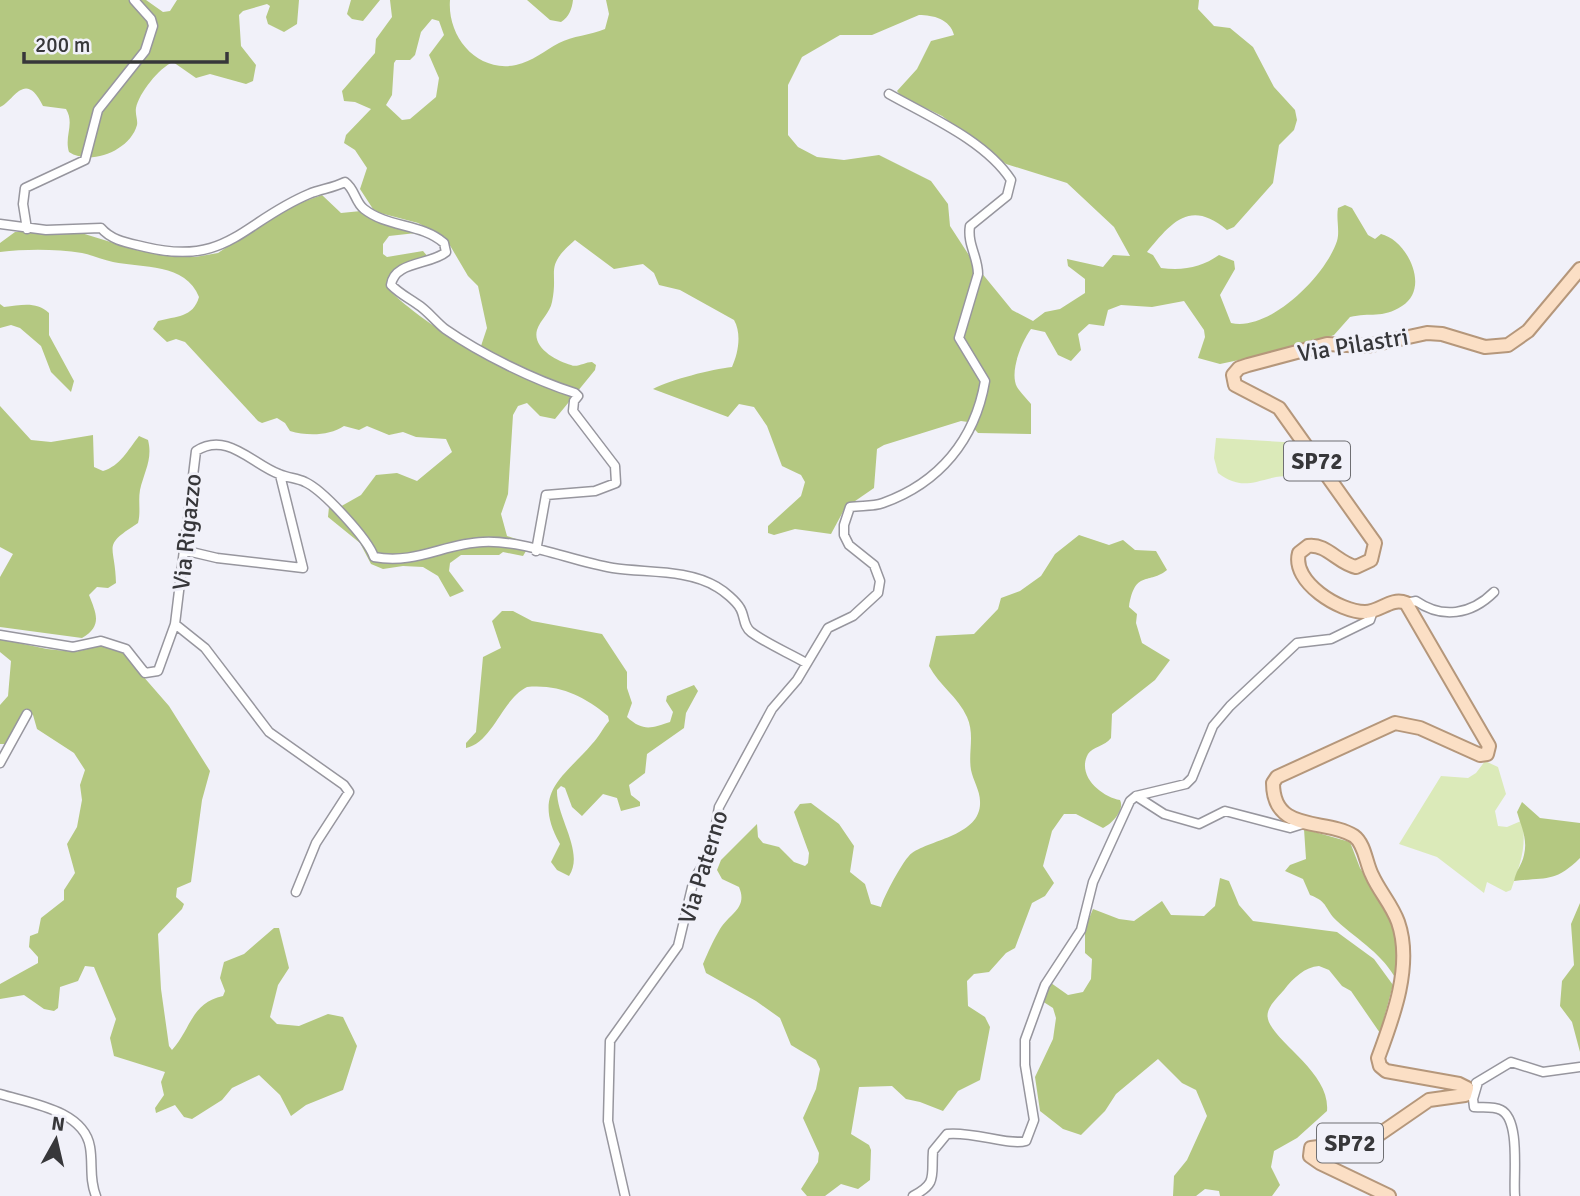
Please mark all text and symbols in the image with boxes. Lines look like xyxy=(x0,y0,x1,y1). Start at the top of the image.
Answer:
scale bar xyxy=(24,21,228,65)
text: 200 m xyxy=(35,32,90,58)
street label: Via Pilastri xyxy=(1295,321,1411,369)
road number: SP72 xyxy=(1284,442,1350,481)
street label: Via Rigazzo xyxy=(166,472,208,592)
street label: Via Paterno xyxy=(672,807,734,927)
north arrow xyxy=(21,1105,91,1175)
text: N xyxy=(50,1111,66,1137)
road number: SP72 xyxy=(1317,1124,1383,1162)

